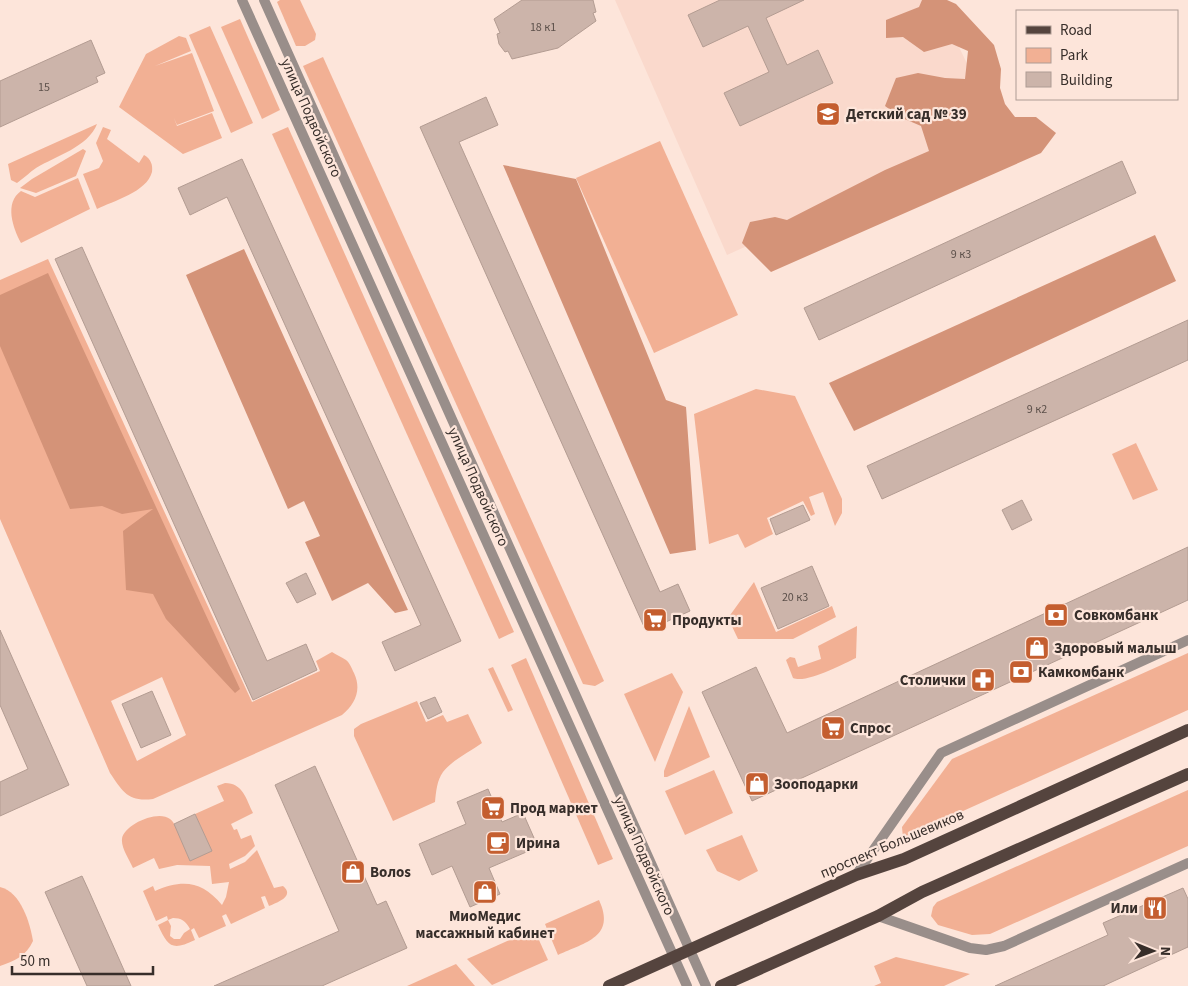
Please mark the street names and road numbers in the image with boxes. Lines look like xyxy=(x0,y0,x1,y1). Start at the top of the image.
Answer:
street label: улица Подвойского xyxy=(275,55,347,181)
street label: улица Подвойского xyxy=(442,424,514,550)
street label: улица Подвойского xyxy=(608,793,680,919)
street label: проспект Большевиков xyxy=(817,804,967,884)

